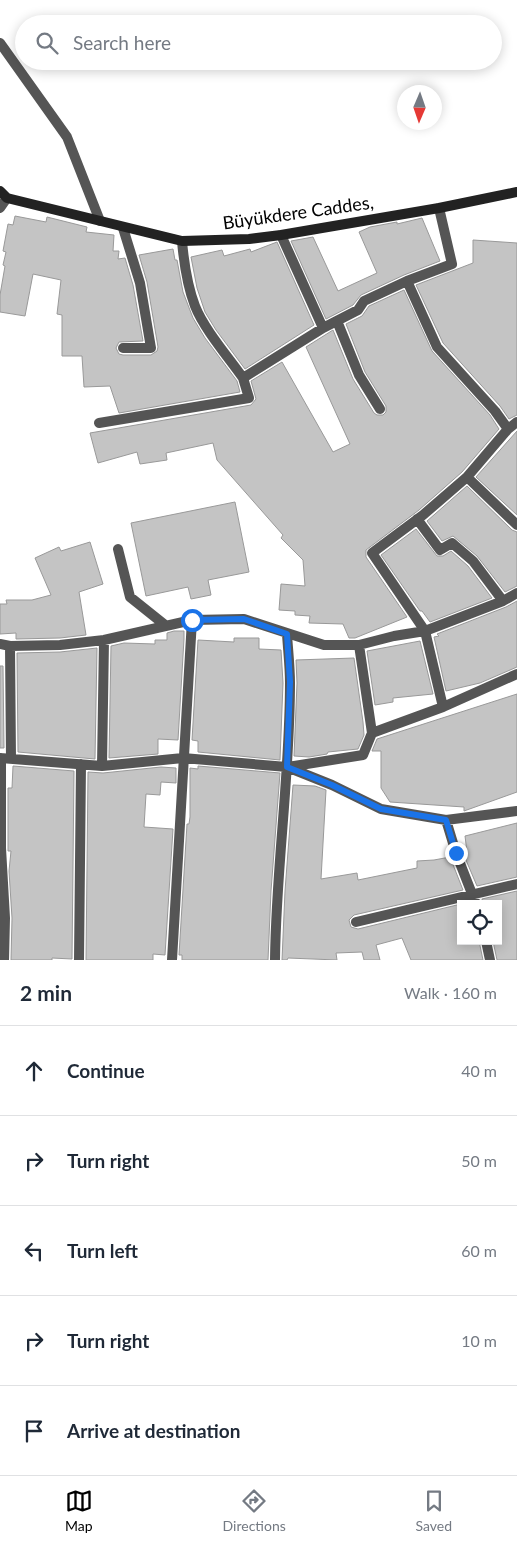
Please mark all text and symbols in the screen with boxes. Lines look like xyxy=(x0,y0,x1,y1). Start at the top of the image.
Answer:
search box xyxy=(15,15,502,70)
icon: search xyxy=(33,29,61,57)
text: Search here xyxy=(73,31,171,54)
north arrow xyxy=(397,85,442,130)
street label: Büyükdere Caddes, xyxy=(221,191,375,233)
route start xyxy=(181,609,204,632)
route end xyxy=(445,842,468,865)
map controls xyxy=(457,900,502,945)
button: locate xyxy=(457,900,502,945)
text: 2 min xyxy=(20,980,72,1005)
text: Walk · 160 m xyxy=(404,983,497,1002)
icon: ahead xyxy=(20,1057,48,1085)
text: Continue xyxy=(67,1059,145,1082)
text: 40 m xyxy=(461,1061,497,1080)
icon: right xyxy=(20,1147,48,1175)
text: Turn right xyxy=(67,1149,149,1172)
text: 50 m xyxy=(461,1151,497,1170)
icon: left xyxy=(20,1237,48,1265)
text: Turn left xyxy=(67,1239,138,1262)
text: 60 m xyxy=(461,1241,497,1260)
icon: right xyxy=(20,1327,48,1355)
text: Turn right xyxy=(67,1329,149,1352)
text: 10 m xyxy=(461,1331,497,1350)
icon: arrive xyxy=(20,1417,48,1445)
text: Arrive at destination xyxy=(67,1419,240,1442)
tab: Map xyxy=(65,1487,93,1534)
tab: Directions xyxy=(223,1487,286,1534)
tab: Saved xyxy=(416,1487,452,1534)

